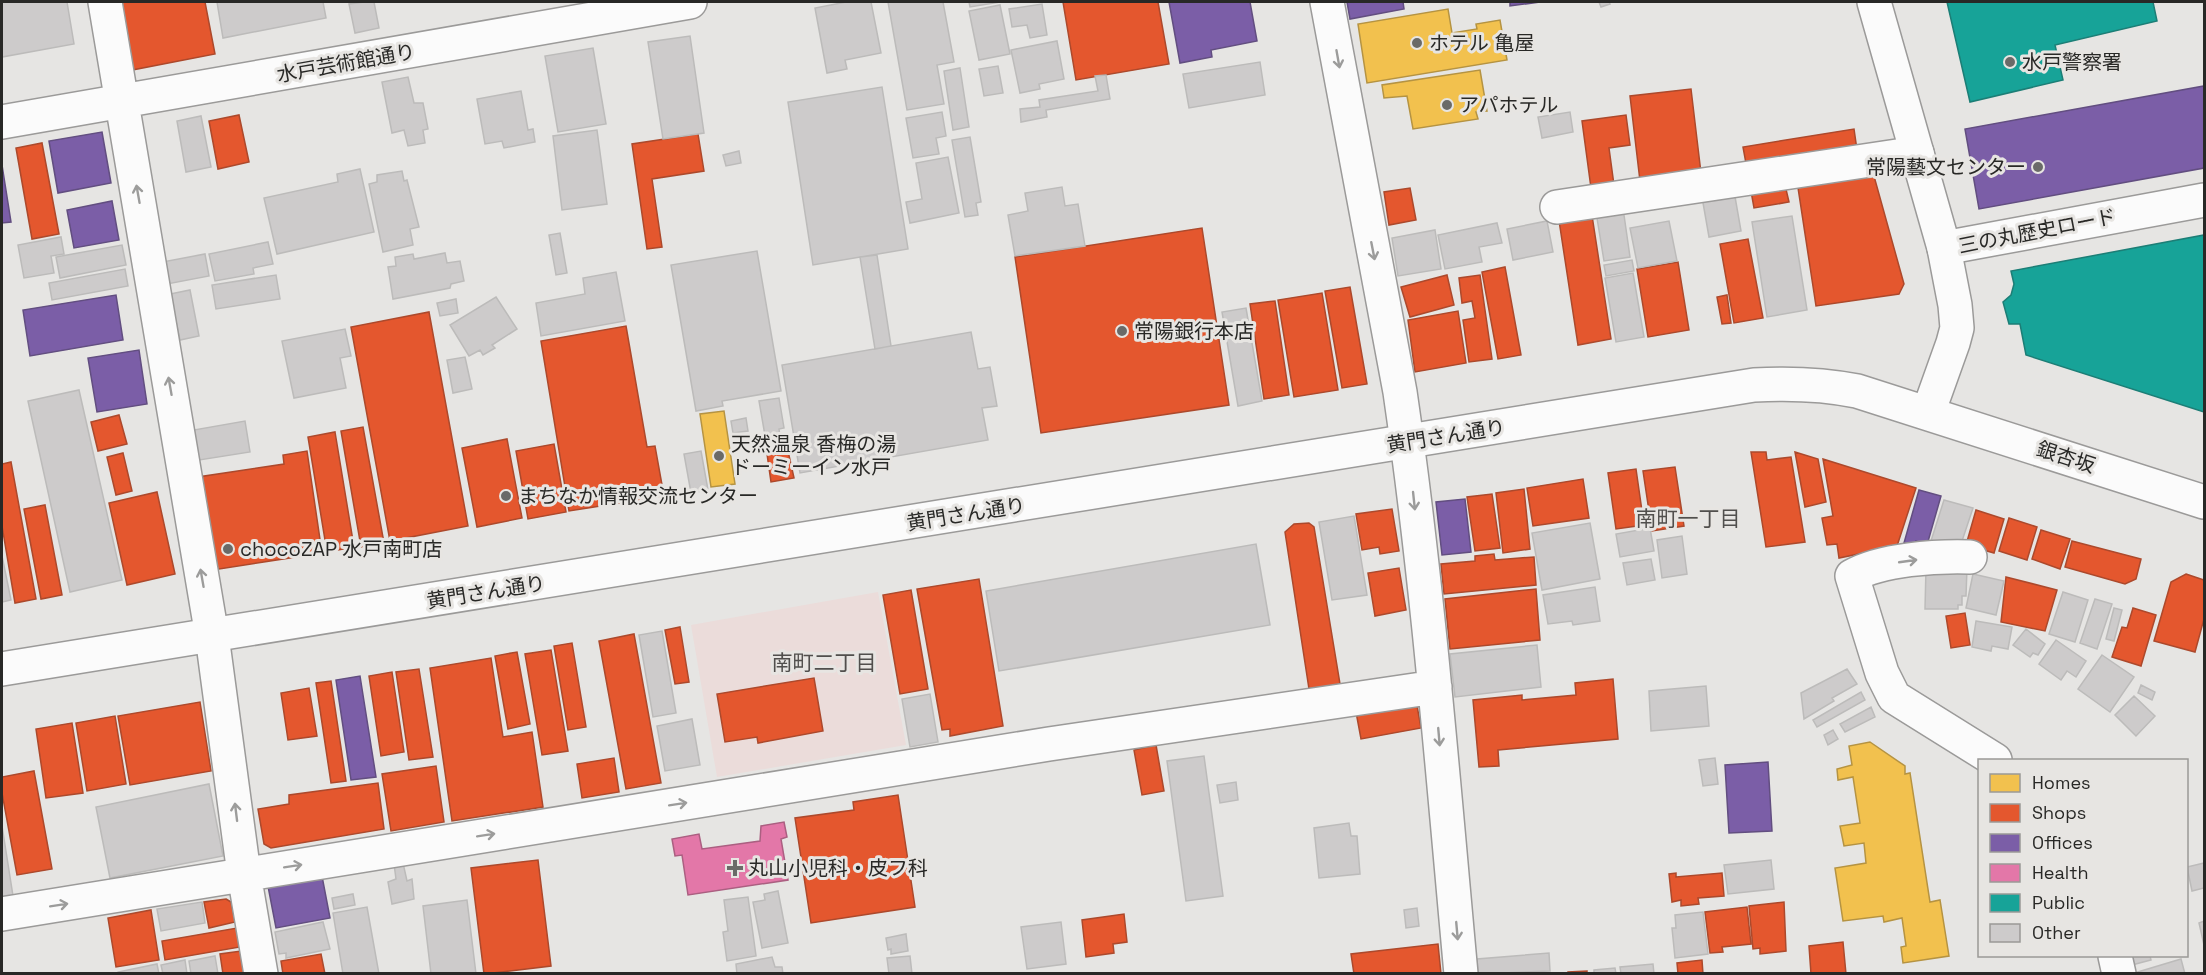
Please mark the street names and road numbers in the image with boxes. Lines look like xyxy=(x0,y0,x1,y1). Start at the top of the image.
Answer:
street label: 水戸芸術館通り xyxy=(275,38,417,88)
street label: 三の丸歴史ロード xyxy=(1956,203,2118,259)
street label: 黄門さん通り xyxy=(1385,414,1507,458)
street label: 銀杏坂 xyxy=(2033,435,2099,479)
street label: 黄門さん通り xyxy=(905,492,1027,536)
street label: 黄門さん通り xyxy=(425,570,547,614)

